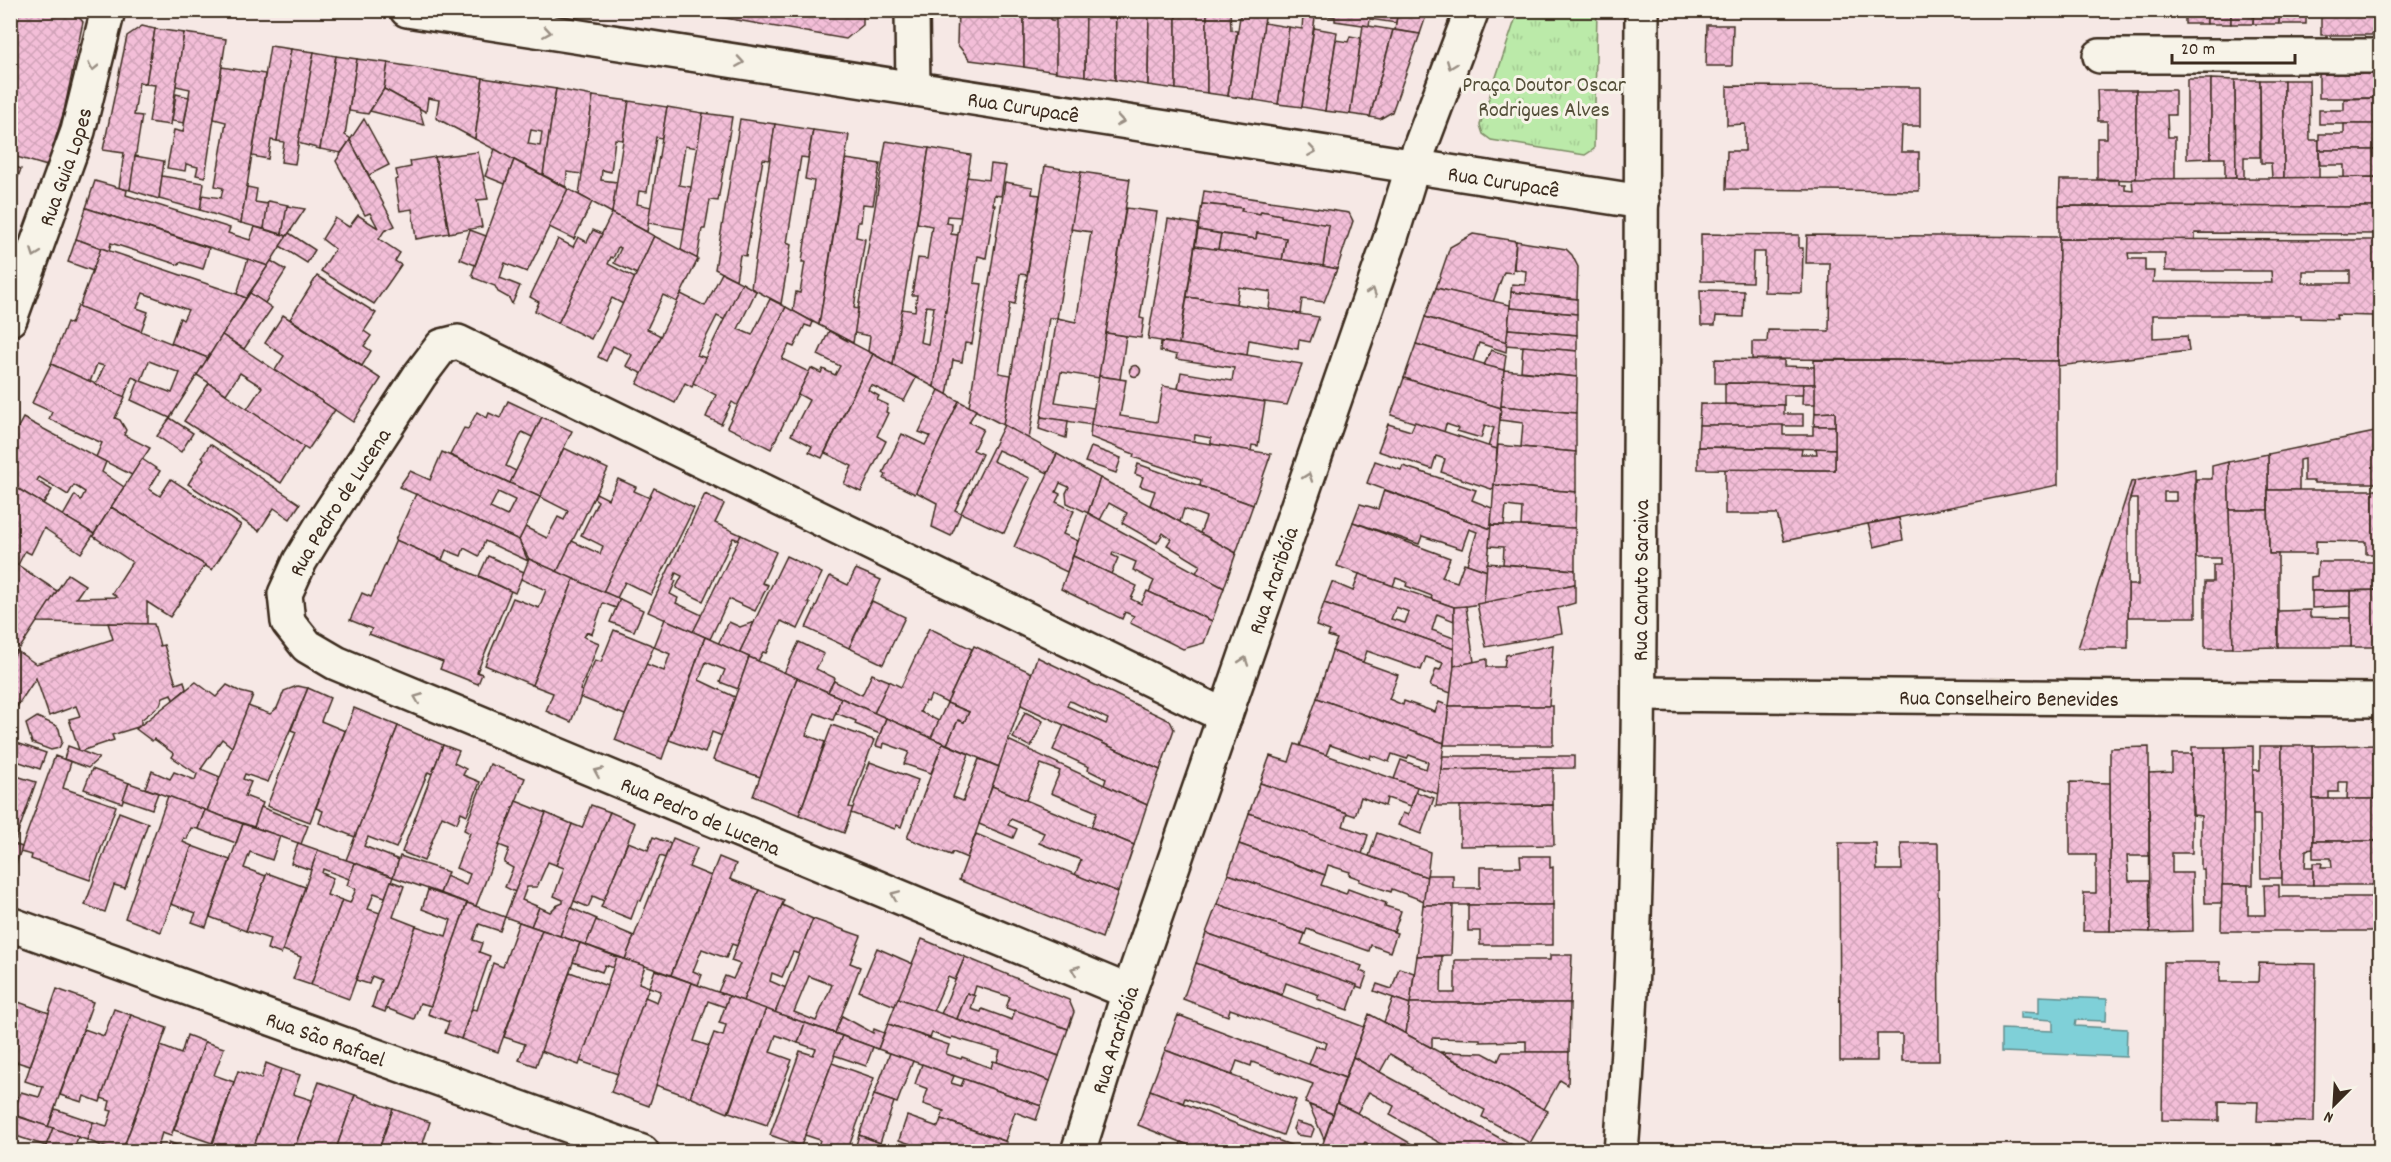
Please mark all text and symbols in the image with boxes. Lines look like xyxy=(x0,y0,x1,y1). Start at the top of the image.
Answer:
one-way arrow xyxy=(543,26,552,38)
scale bar xyxy=(2172,27,2295,65)
text: 20 m xyxy=(2181,38,2215,63)
one-way arrow xyxy=(735,56,745,68)
one-way arrow xyxy=(1446,59,1458,70)
one-way arrow xyxy=(87,62,100,72)
park label: Praça Doutor Oscar Rodrigues Alves xyxy=(1462,71,1627,127)
street label: Rua Curupacê xyxy=(965,85,1081,133)
street label: Rua Guia Lopes xyxy=(33,105,102,231)
one-way arrow xyxy=(1114,114,1124,127)
one-way arrow xyxy=(1307,144,1317,157)
street label: Rua Curupacê xyxy=(1445,160,1561,208)
one-way arrow xyxy=(30,247,43,258)
one-way arrow xyxy=(1364,287,1377,298)
street label: Rua Pedro de Lucena xyxy=(283,422,401,582)
one-way arrow xyxy=(1300,472,1313,483)
street label: Rua Canuto Saraiva xyxy=(1627,499,1659,661)
street label: Rua Araribóia xyxy=(1242,523,1308,639)
one-way arrow xyxy=(1237,656,1249,667)
street label: Rua Conselheiro Benevides xyxy=(1899,684,2119,717)
one-way arrow xyxy=(413,693,424,705)
one-way arrow xyxy=(594,767,605,779)
street label: Rua Pedro de Lucena xyxy=(615,771,785,866)
one-way arrow xyxy=(890,890,901,902)
one-way arrow xyxy=(1070,965,1081,977)
street label: Rua Araribóia xyxy=(1085,982,1149,1099)
street label: Rua São Rafael xyxy=(261,1005,389,1077)
north arrow xyxy=(2304,1075,2364,1135)
text: N xyxy=(2321,1104,2337,1129)

